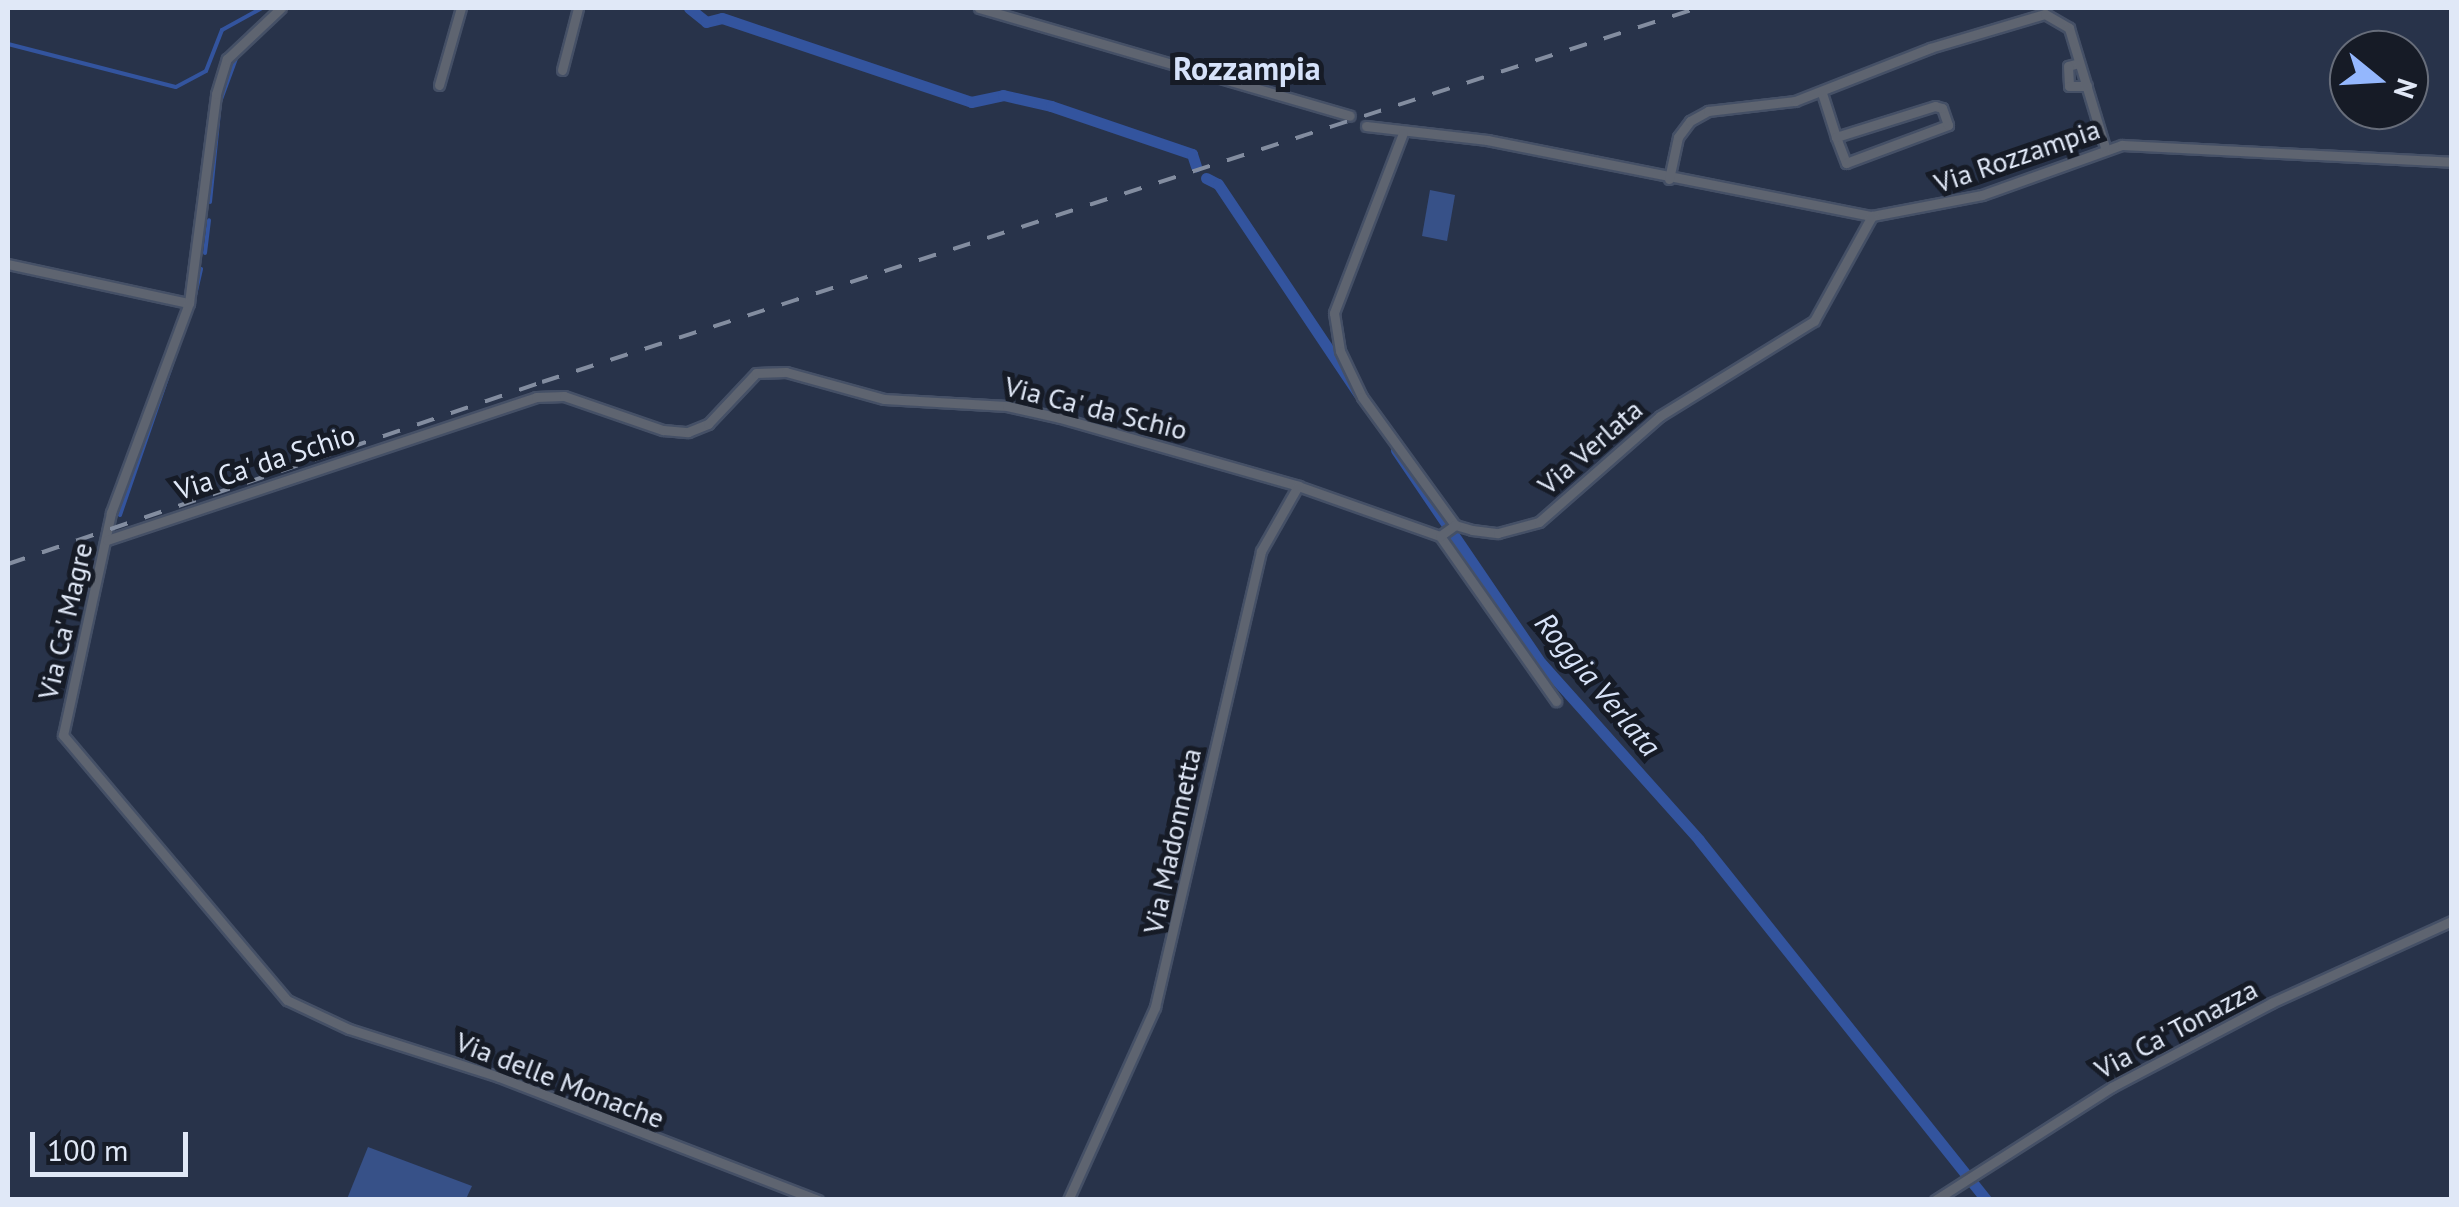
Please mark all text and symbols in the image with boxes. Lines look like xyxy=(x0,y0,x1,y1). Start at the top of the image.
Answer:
north arrow xyxy=(2329,30,2429,130)
district label: Rozzampia xyxy=(1173,49,1321,87)
text: N xyxy=(2386,74,2427,103)
street label: Via Rozzampia xyxy=(1930,112,2104,200)
street label: Via Ca' da Schio xyxy=(1000,369,1192,447)
street label: Via Verlata xyxy=(1531,392,1649,502)
street label: Via Ca' da Schio xyxy=(170,417,360,507)
street label: Via Ca' Magre xyxy=(30,538,100,704)
water label: Roggia Verlata xyxy=(1527,605,1669,763)
street label: Via Madonnetta xyxy=(1136,745,1208,937)
street label: Via Ca' Tonazza xyxy=(2087,971,2265,1087)
street label: Via delle Monache xyxy=(451,1025,669,1135)
scale bar xyxy=(35,1112,192,1174)
text: 100 m xyxy=(47,1130,128,1169)

